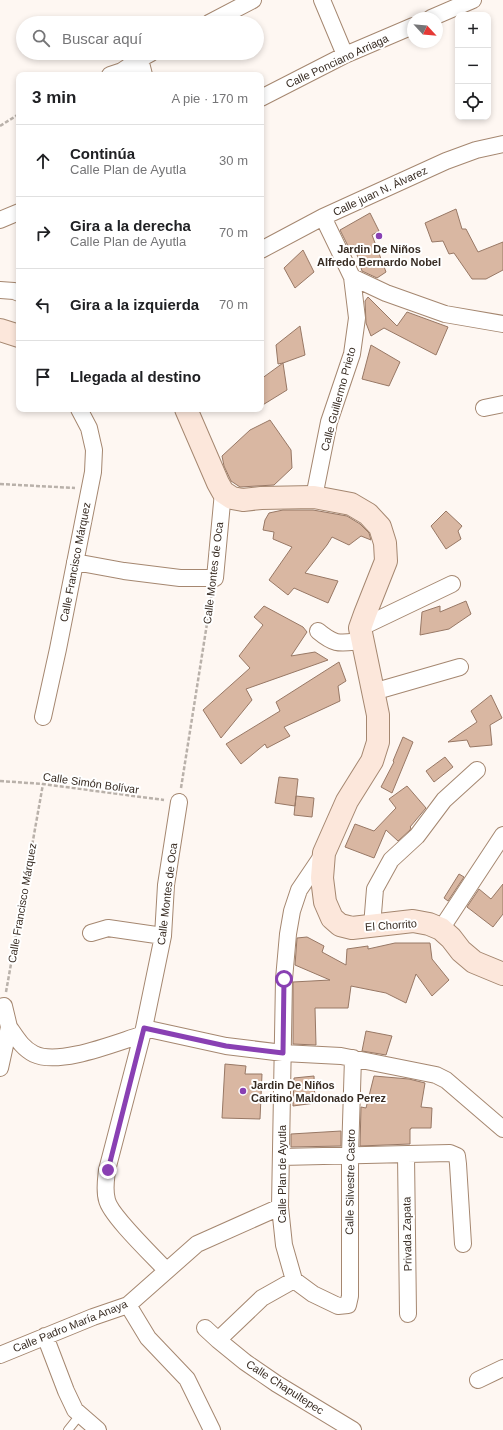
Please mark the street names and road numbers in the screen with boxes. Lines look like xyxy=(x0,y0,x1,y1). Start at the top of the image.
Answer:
street label: Calle Ponciano Arriaga xyxy=(284,32,391,90)
street label: Calle juan N. Álvarez xyxy=(331,164,429,218)
street label: Calle Guillermo Prieto xyxy=(318,346,358,452)
street label: Calle Francisco Márquez xyxy=(58,501,92,623)
street label: Calle Montes de Oca xyxy=(201,520,225,625)
street label: Calle Simón Bolívar xyxy=(42,770,140,796)
street label: Calle Montes de Oca xyxy=(155,841,179,946)
street label: Calle Francisco Márquez xyxy=(6,842,38,964)
street label: El Chorrito xyxy=(365,917,417,933)
street label: Calle Plan de Ayutla xyxy=(276,1124,288,1223)
street label: Calle Silvestre Castro xyxy=(343,1129,357,1235)
street label: Privada Zapata xyxy=(400,1196,414,1271)
street label: Calle Padro María Anaya xyxy=(11,1297,130,1354)
street label: Calle Chapultepec xyxy=(244,1357,326,1417)

